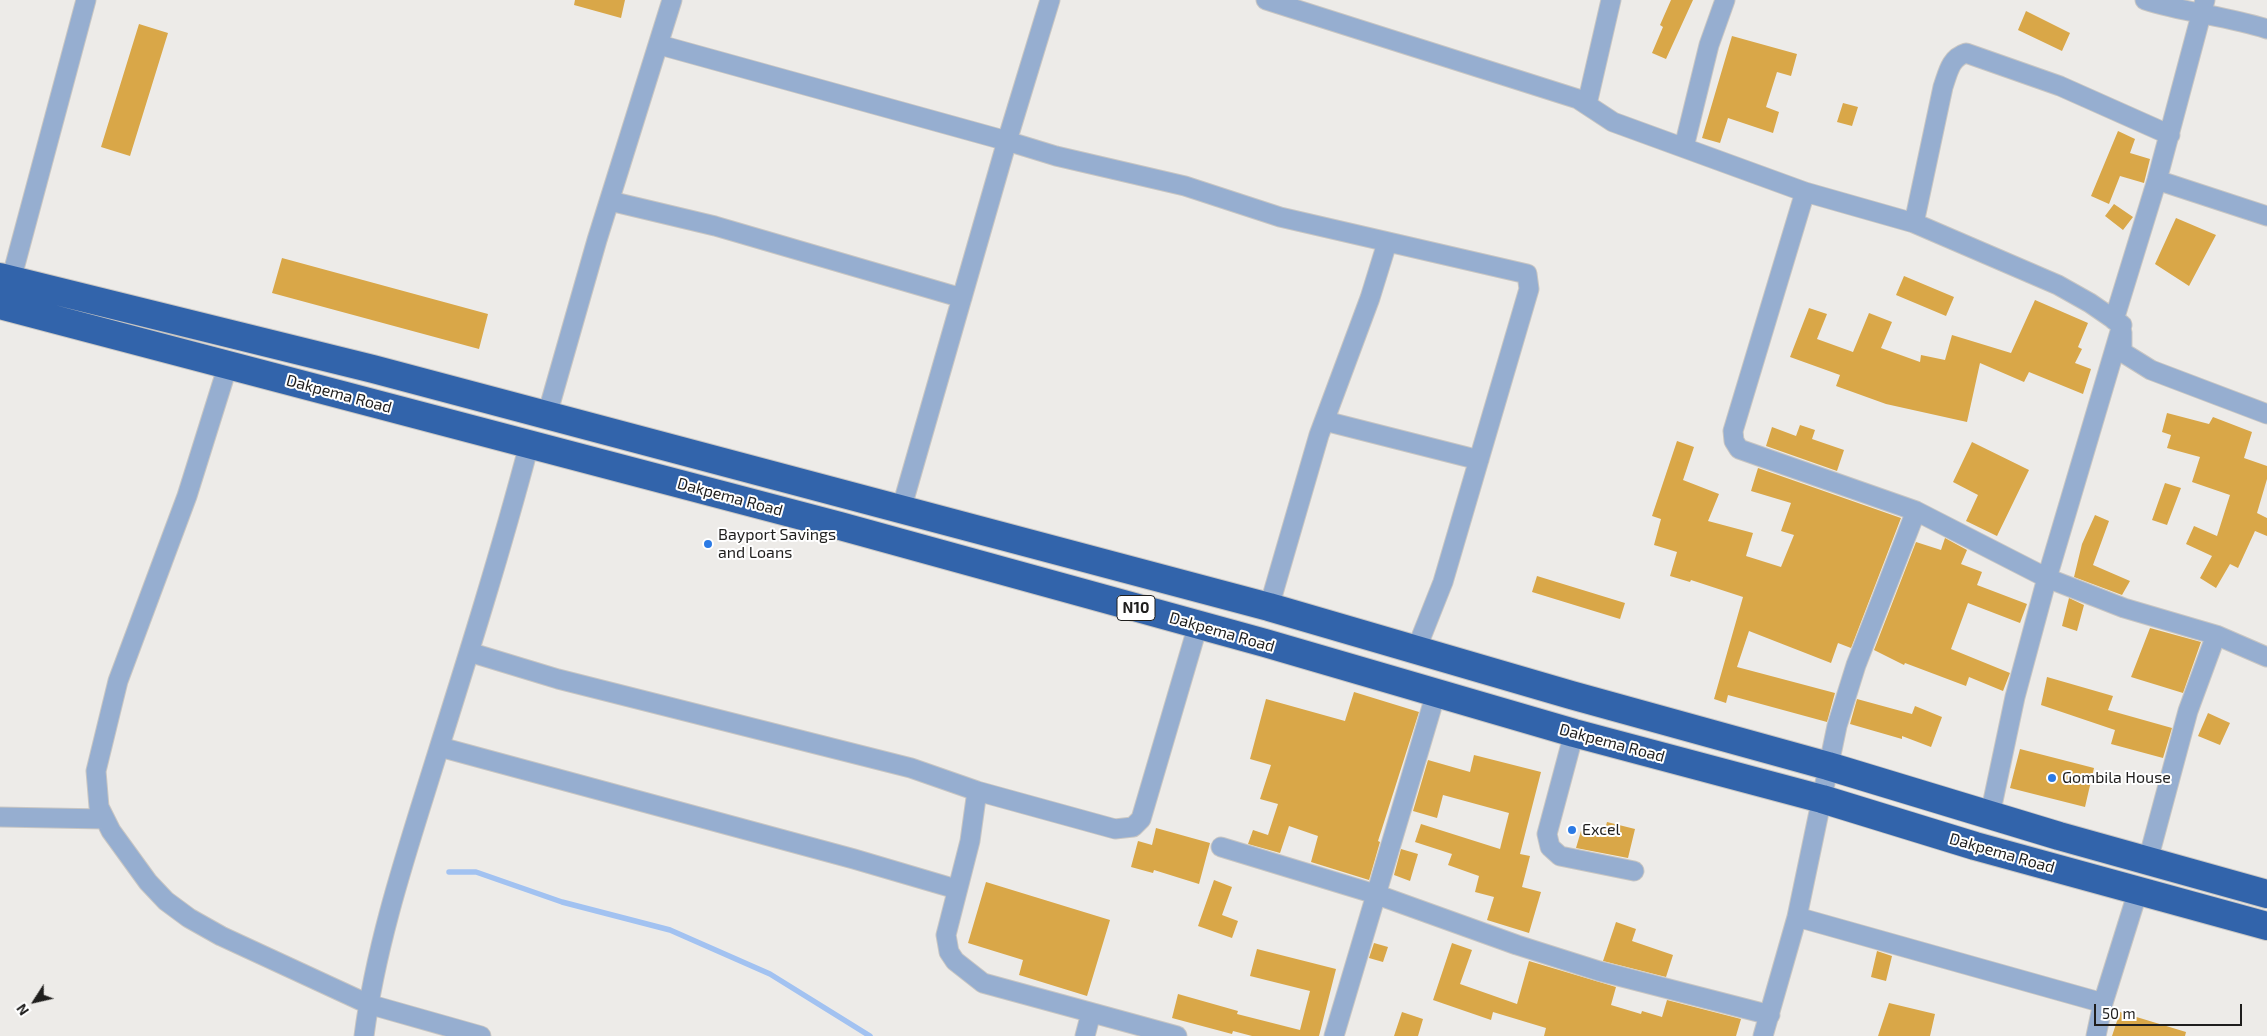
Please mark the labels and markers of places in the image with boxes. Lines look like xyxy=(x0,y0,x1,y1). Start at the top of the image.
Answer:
place label: Bayport Savings and Loans xyxy=(718,525,836,563)
marker: Bayport Savings and Loans xyxy=(702,538,714,550)
place label: Gombila House xyxy=(2062,768,2171,788)
marker: Gombila House xyxy=(2046,772,2058,784)
place label: Excel xyxy=(1582,820,1620,840)
marker: Excel xyxy=(1566,824,1578,836)

